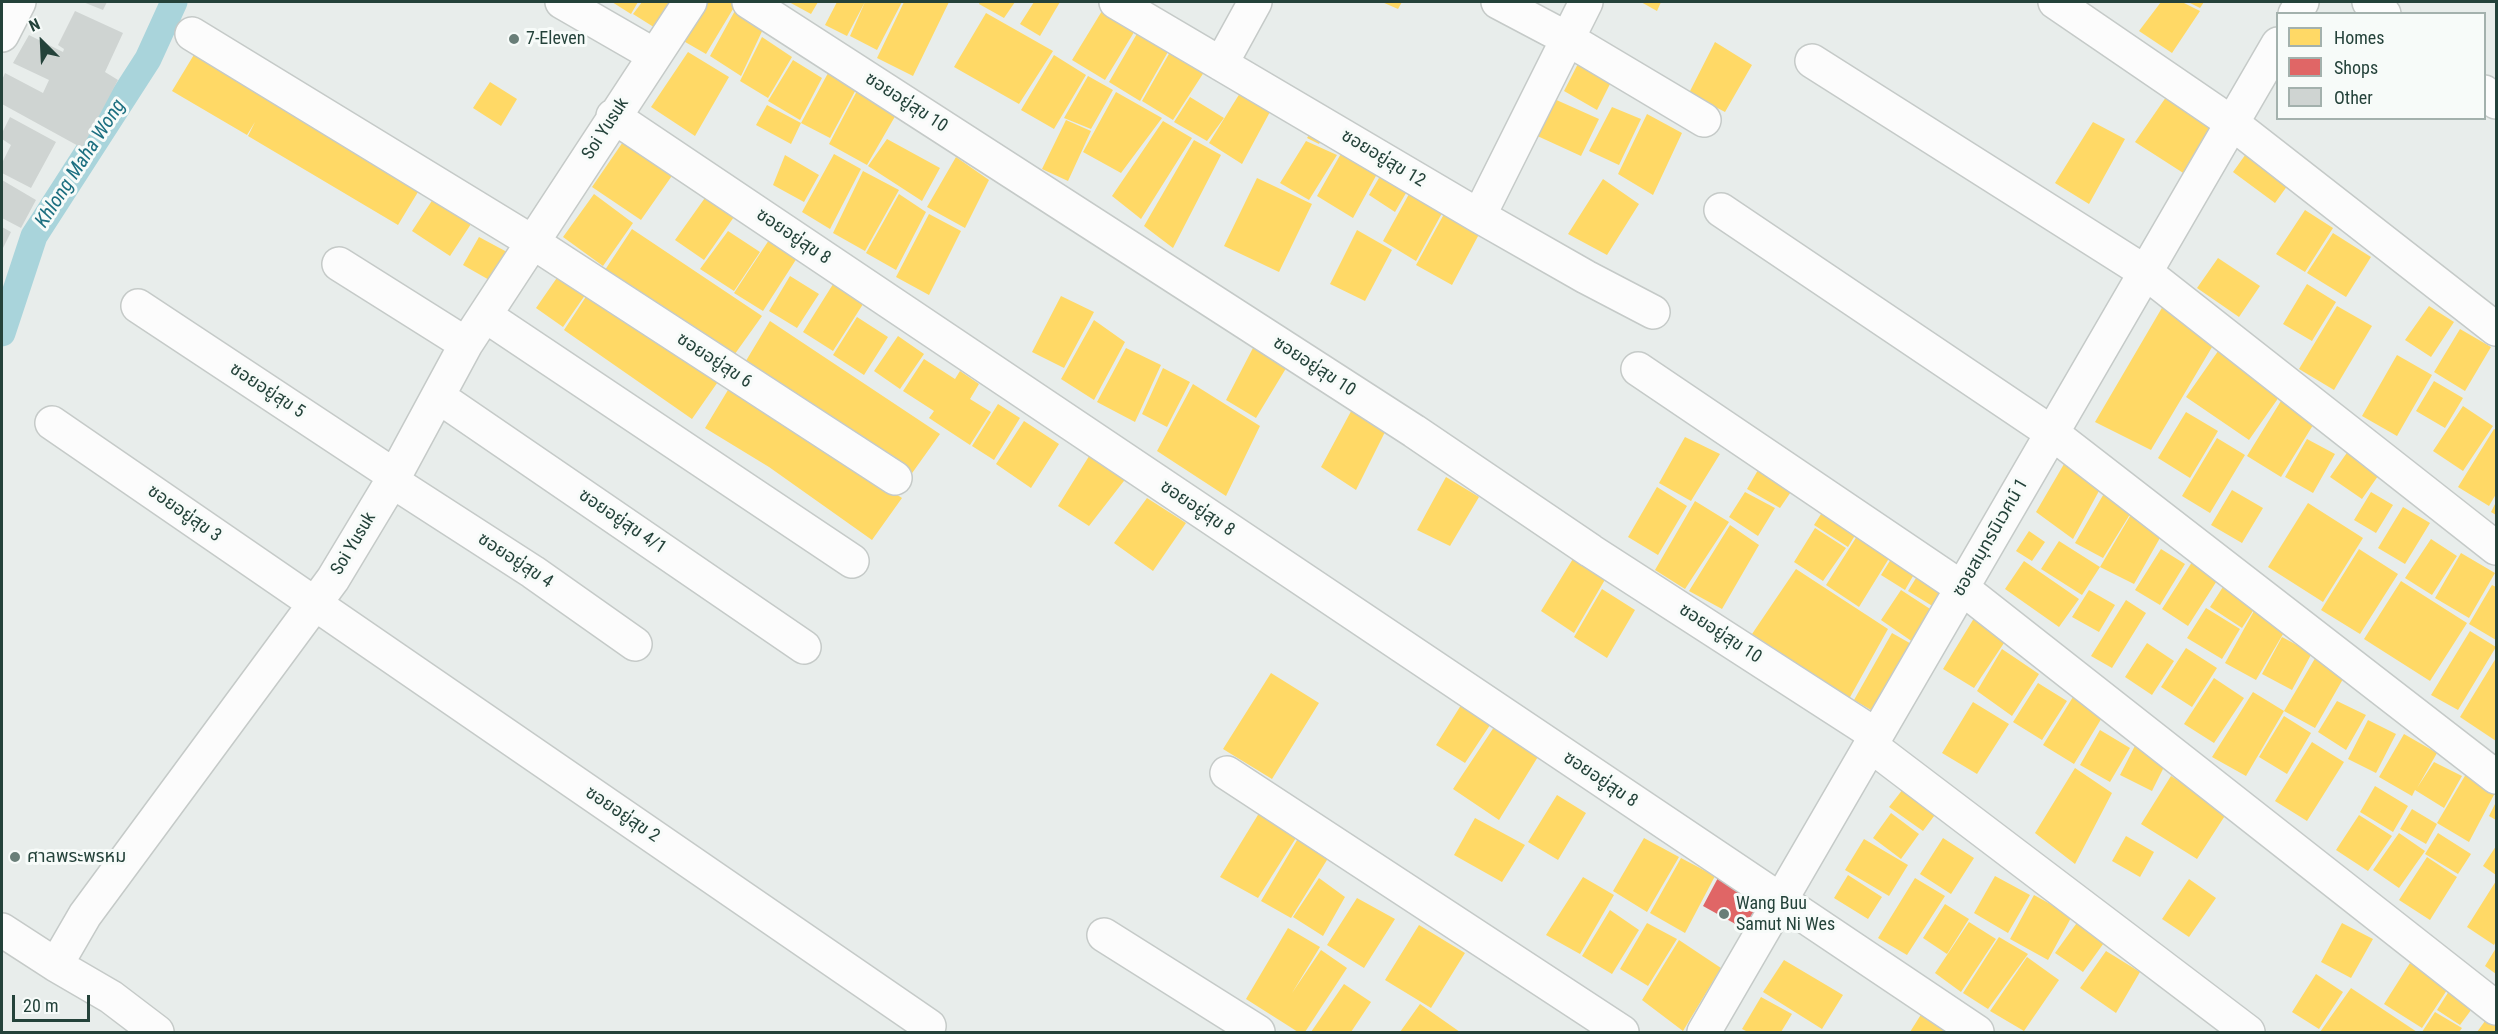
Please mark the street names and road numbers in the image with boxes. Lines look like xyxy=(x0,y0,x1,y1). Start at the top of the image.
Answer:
street label: ซอยอยู่สุข 10 xyxy=(861,68,951,138)
street label: Soi Yusuk xyxy=(578,94,634,164)
street label: ซอยอยู่สุข 12 xyxy=(1337,126,1429,192)
street label: ซอยอยู่สุข 8 xyxy=(752,204,834,270)
street label: ซอยอยู่สุข 6 xyxy=(672,329,756,393)
street label: ซอยอยู่สุข 10 xyxy=(1269,332,1359,402)
street label: ซอยอยู่สุข 5 xyxy=(225,359,309,423)
street label: ซอยสมุทรนิเวศน์ 1 xyxy=(1949,475,2033,601)
street label: ซอยอยู่สุข 8 xyxy=(1156,476,1238,542)
street label: ซอยอยู่สุข 3 xyxy=(143,481,225,547)
street label: ซอยอยู่สุข 4/1 xyxy=(574,485,670,559)
street label: Soi Yusuk xyxy=(327,509,381,579)
street label: ซอยอยู่สุข 4 xyxy=(473,529,557,593)
street label: ซอยอยู่สุข 10 xyxy=(1675,599,1765,669)
street label: ซอยอยู่สุข 8 xyxy=(1559,747,1641,813)
street label: ซอยอยู่สุข 2 xyxy=(581,782,663,848)

